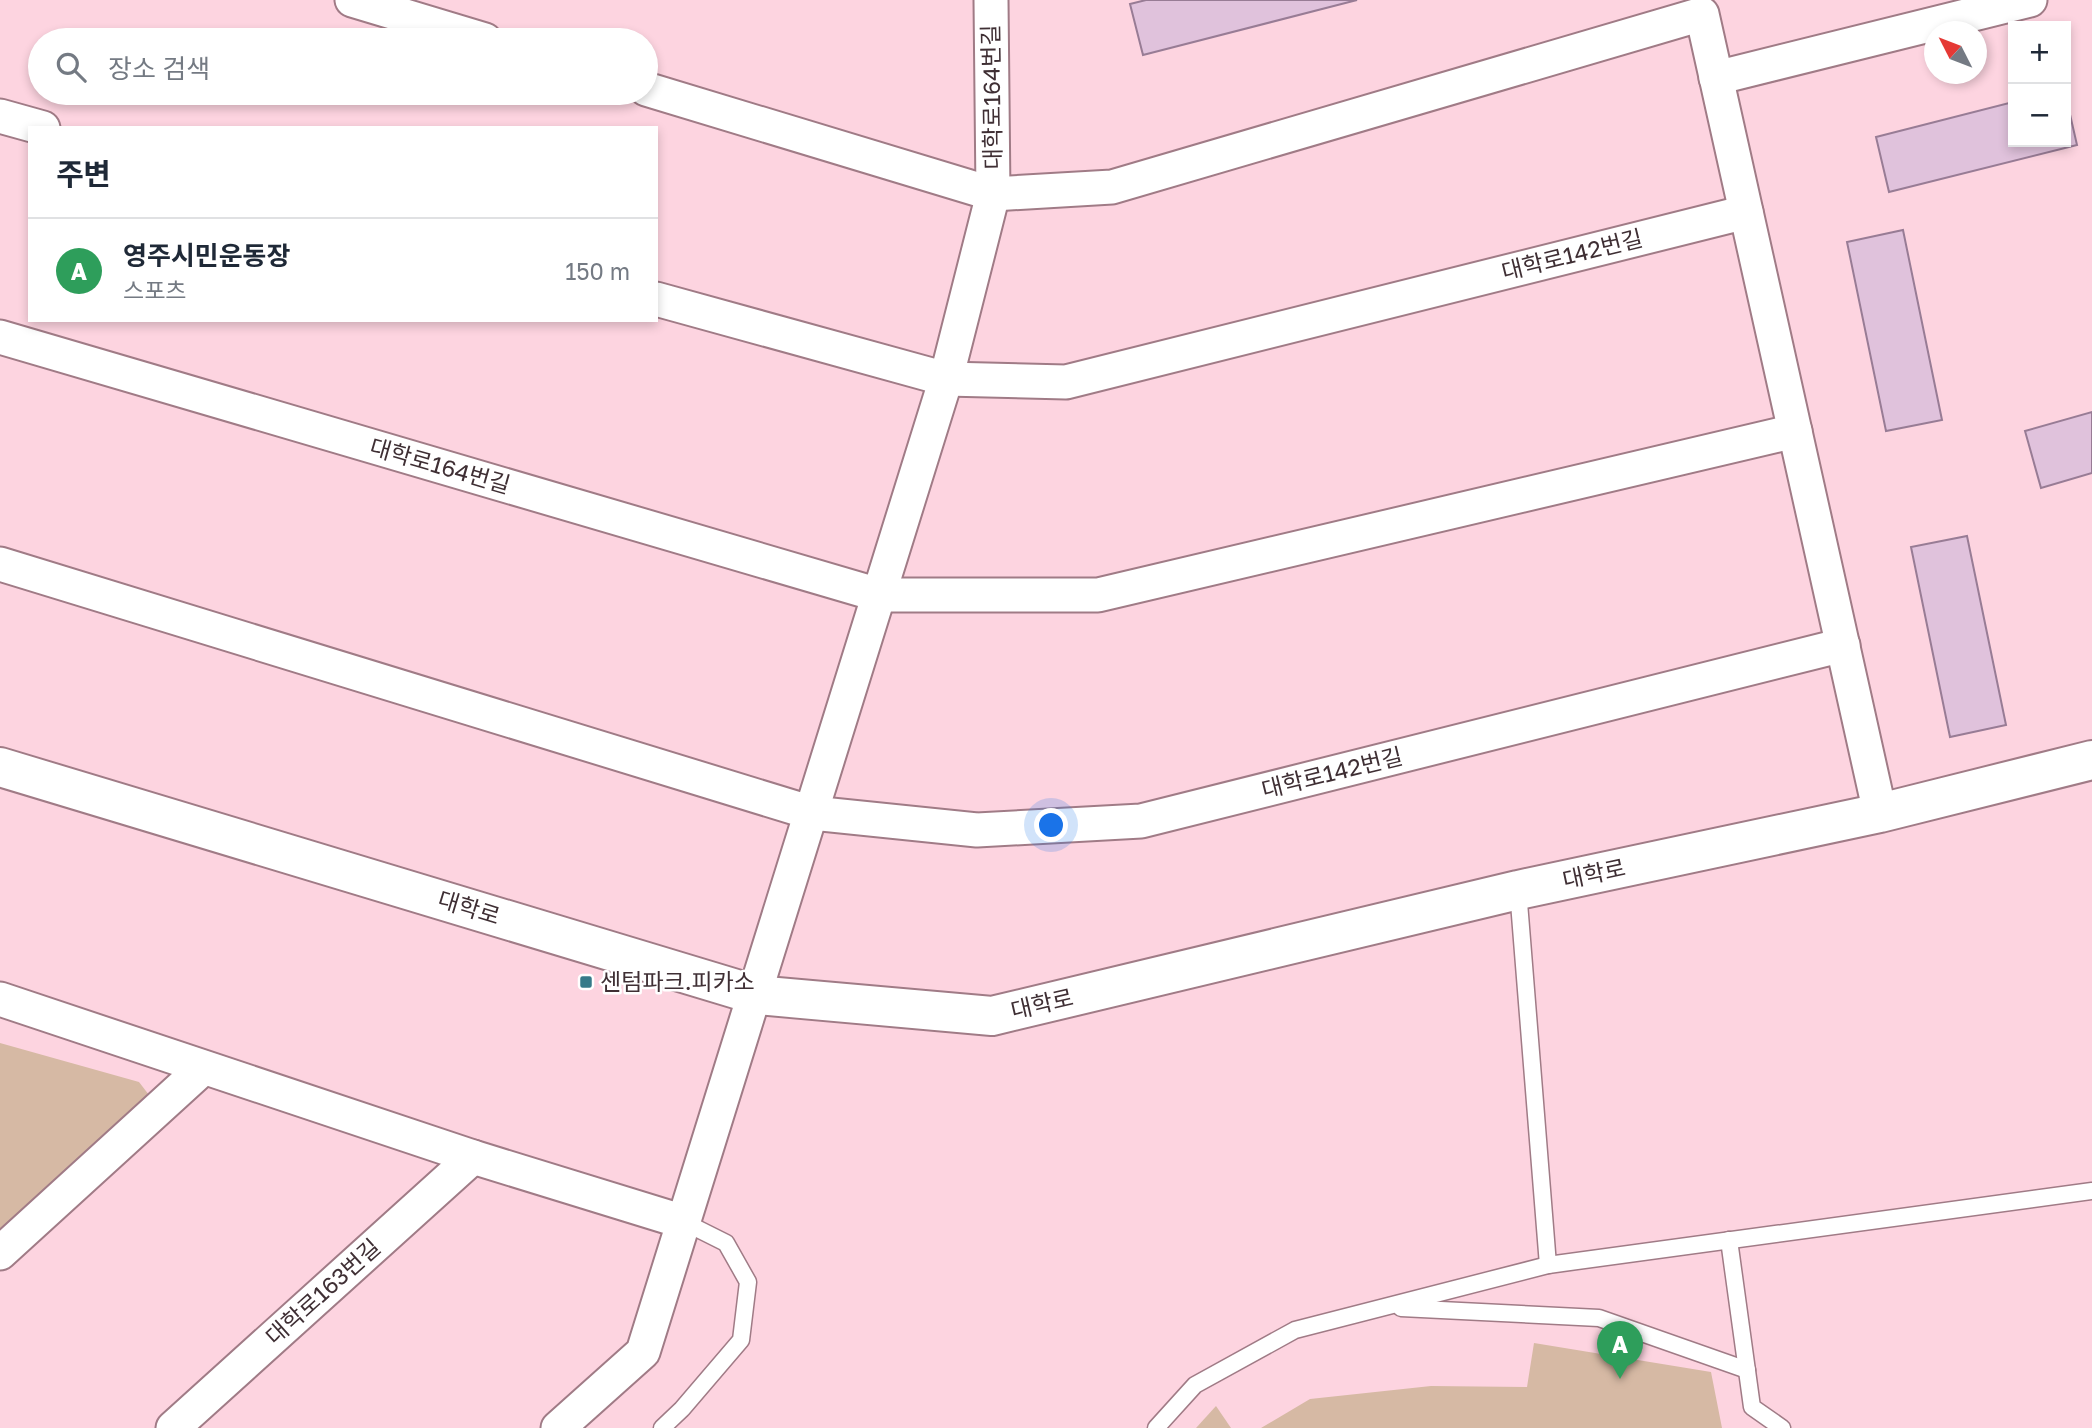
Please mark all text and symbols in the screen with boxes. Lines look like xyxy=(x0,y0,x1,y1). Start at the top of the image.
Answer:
north arrow xyxy=(1924,21,1987,84)
map controls xyxy=(2008,21,2071,147)
button: + xyxy=(2008,21,2071,84)
street label: 대학로164번길 xyxy=(976,24,1006,170)
search box xyxy=(28,28,658,105)
icon: search xyxy=(52,48,90,86)
text: 장소 검색 xyxy=(108,53,210,84)
button: − xyxy=(2008,84,2071,147)
text: 주변 xyxy=(56,156,111,192)
street label: 대학로142번길 xyxy=(1498,223,1645,285)
text: 영주시민운동장 xyxy=(123,240,290,271)
text: A xyxy=(71,257,87,285)
text: 150 m xyxy=(565,257,630,285)
text: 스포츠 xyxy=(123,276,186,304)
street label: 대학로164번길 xyxy=(367,432,514,498)
street label: 대학로142번길 xyxy=(1258,741,1405,803)
your location xyxy=(1034,808,1068,842)
street label: 대학로 xyxy=(1560,853,1628,893)
street label: 대학로 xyxy=(435,884,504,930)
place label: 센텀파크.피카소 xyxy=(600,967,755,995)
marker: 센텀파크.피카소 xyxy=(578,974,594,990)
street label: 대학로 xyxy=(1008,982,1076,1024)
street label: 대학로163번길 xyxy=(259,1233,385,1350)
pin: A xyxy=(1597,1321,1643,1379)

